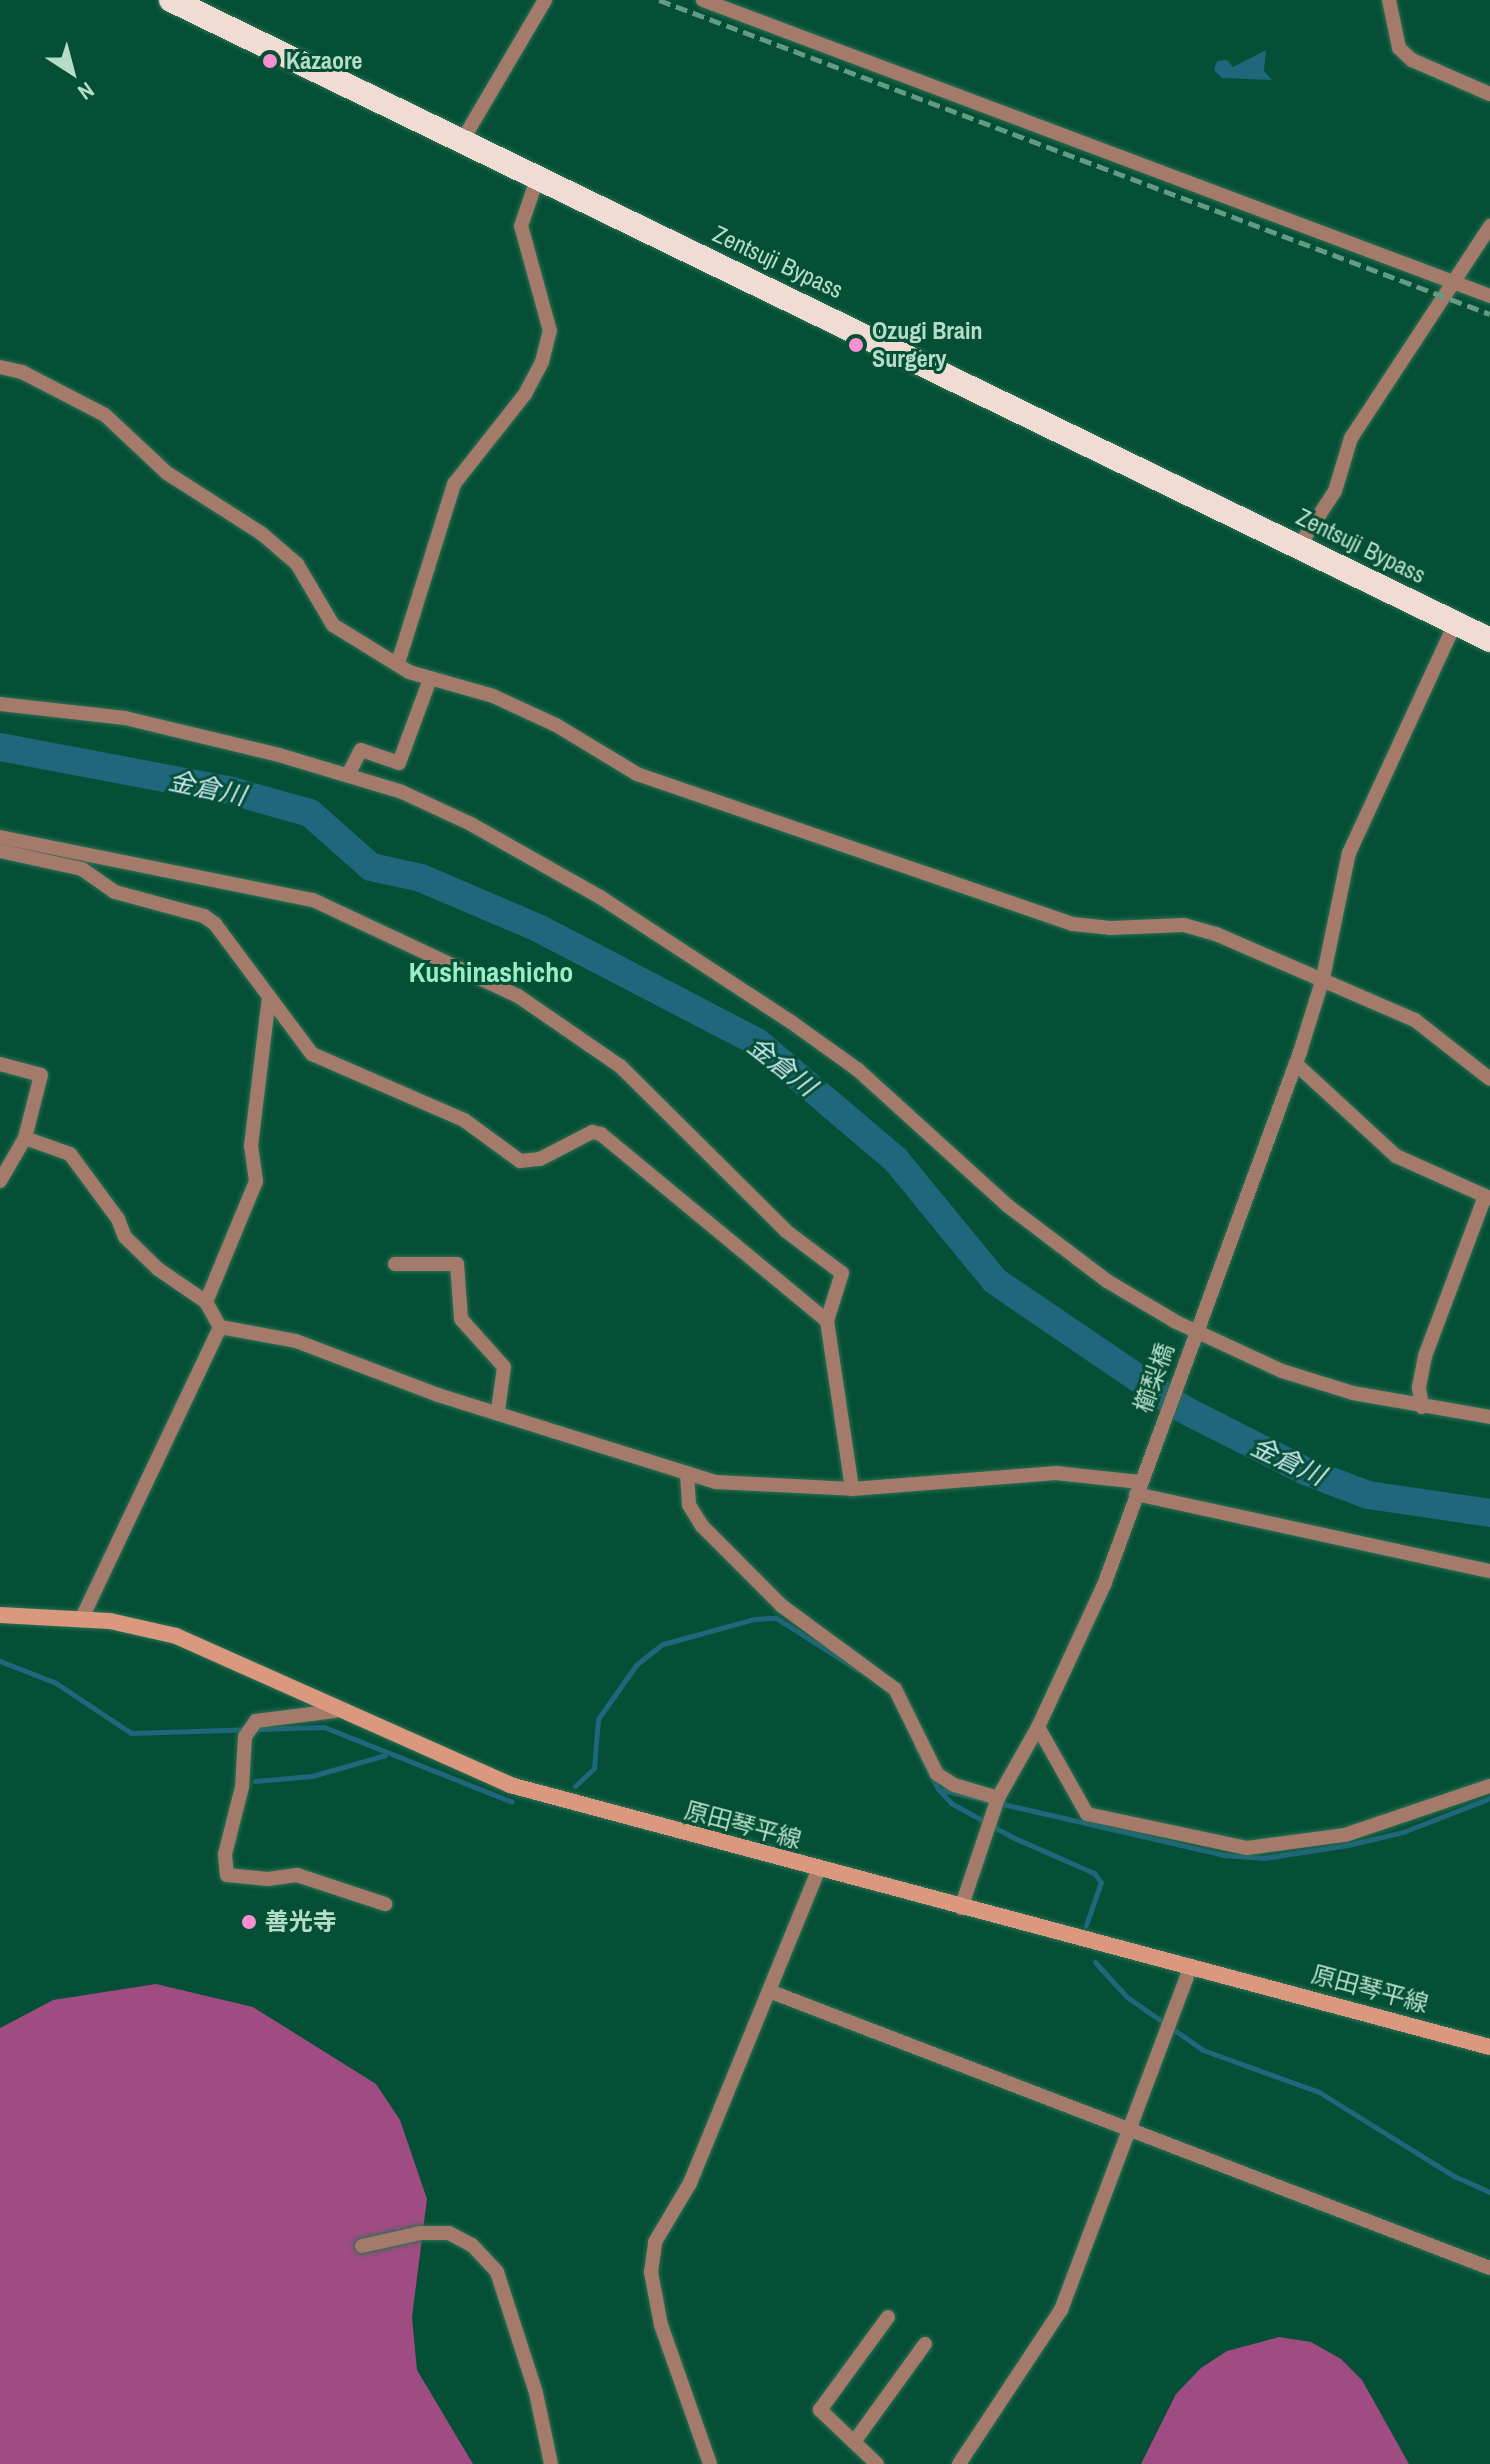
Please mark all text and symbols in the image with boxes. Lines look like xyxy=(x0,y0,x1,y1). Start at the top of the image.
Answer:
north arrow xyxy=(32,32,112,112)
place label: Kazaore xyxy=(286,47,363,75)
marker: Kazaore xyxy=(261,52,279,70)
text: N xyxy=(72,75,100,107)
street label: Zentsuji Bypass xyxy=(708,219,848,305)
place label: Ozugi Brain Surgery xyxy=(872,317,982,373)
marker: Ozugi Brain Surgery xyxy=(847,336,865,354)
street label: Zentsuji Bypass xyxy=(1292,502,1430,590)
water label: 金倉川 xyxy=(166,765,248,811)
district label: Kushinashicho xyxy=(409,955,573,989)
water label: 金倉川 xyxy=(742,1030,822,1102)
street label: 櫛梨橋 xyxy=(1128,1339,1180,1417)
water label: 金倉川 xyxy=(1246,1430,1330,1492)
street label: 原田琴平線 xyxy=(681,1796,805,1854)
place label: 善光寺 xyxy=(265,1908,337,1936)
marker: 善光寺 xyxy=(240,1913,258,1931)
street label: 原田琴平線 xyxy=(1308,1960,1432,2018)

